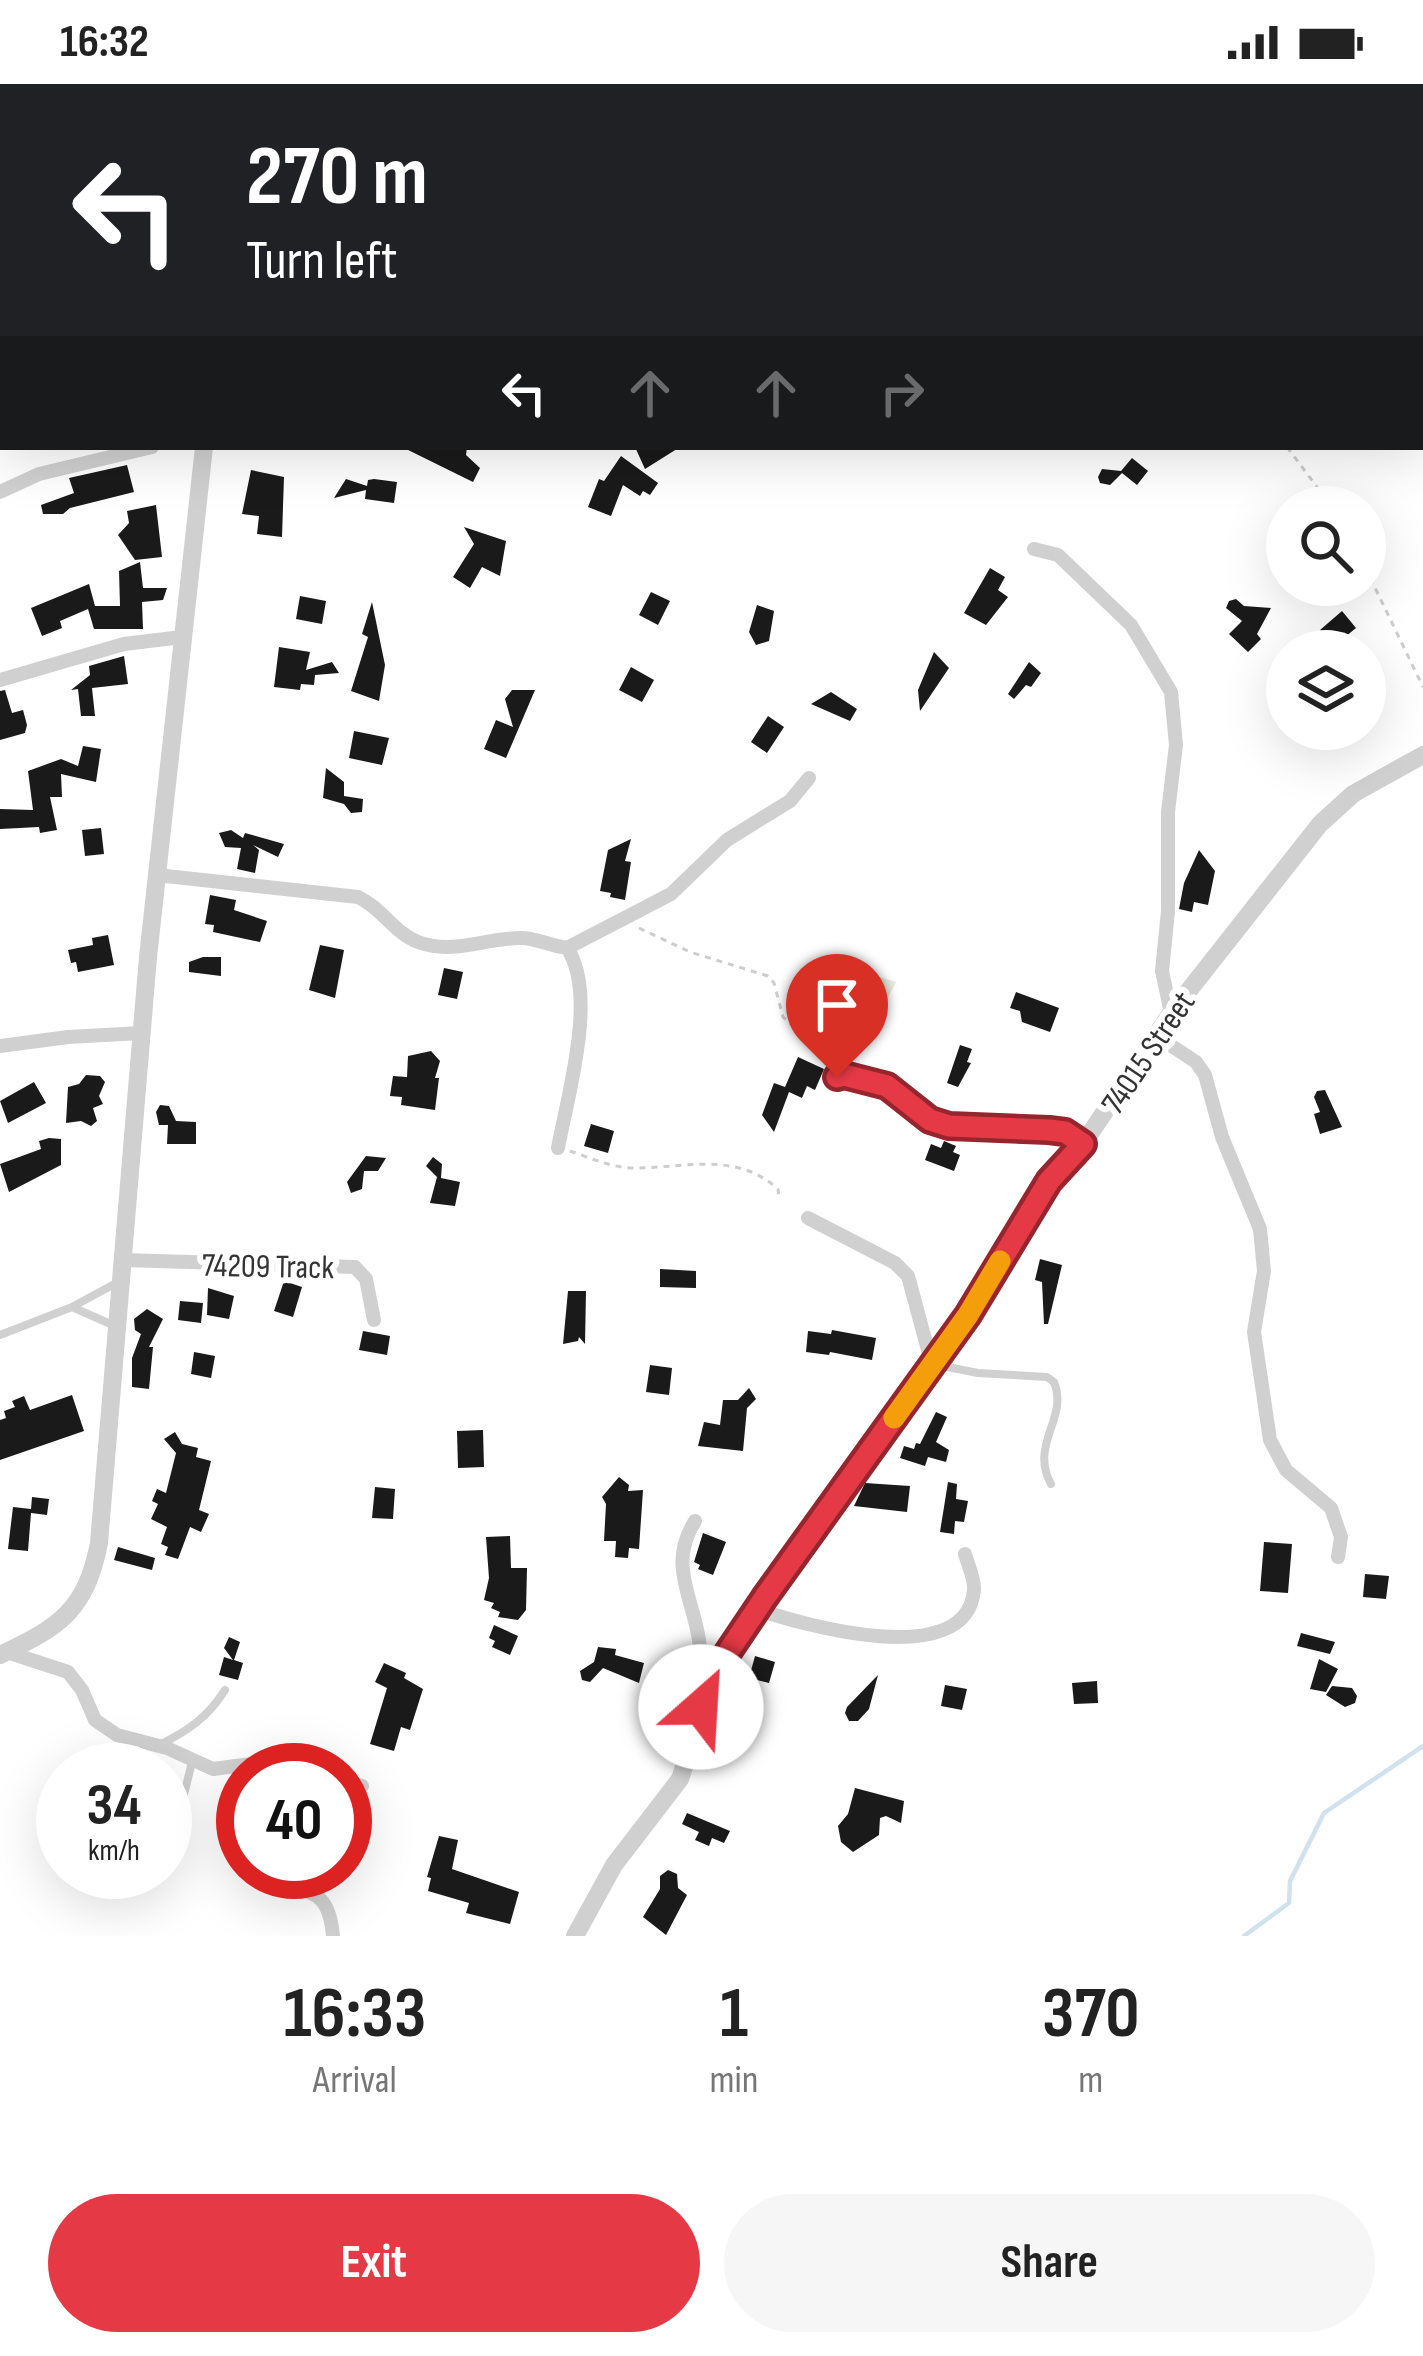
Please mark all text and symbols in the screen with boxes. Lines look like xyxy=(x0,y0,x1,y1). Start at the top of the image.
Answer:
text: 16:32 xyxy=(60,15,149,70)
text: 270 m xyxy=(246,127,428,228)
icon: left xyxy=(48,132,204,288)
text: Turn left xyxy=(246,229,398,294)
icon: left xyxy=(491,360,557,426)
icon: ahead xyxy=(617,360,683,426)
icon: ahead xyxy=(743,360,809,426)
icon: right xyxy=(869,360,935,426)
map controls xyxy=(1266,486,1386,750)
button: search xyxy=(1266,486,1386,606)
button: layers xyxy=(1266,630,1386,750)
pin xyxy=(786,954,888,1077)
icon: arrive xyxy=(804,972,870,1038)
street label: 74015 Street xyxy=(1093,984,1204,1122)
street label: 74209 Track xyxy=(202,1246,335,1288)
position arrow xyxy=(638,1644,764,1770)
speed limit sign: 40 xyxy=(216,1743,372,1899)
text: 34 xyxy=(87,1770,141,1842)
text: km/h xyxy=(88,1833,140,1869)
text: 16:33 xyxy=(283,1971,426,2058)
text: 1 xyxy=(720,1971,748,2058)
text: 370 xyxy=(1042,1971,1140,2058)
text: Arrival xyxy=(313,2057,397,2104)
text: min xyxy=(710,2057,759,2104)
text: m xyxy=(1078,2057,1103,2104)
button: Exit xyxy=(48,2194,700,2332)
button: Share xyxy=(724,2194,1375,2332)

